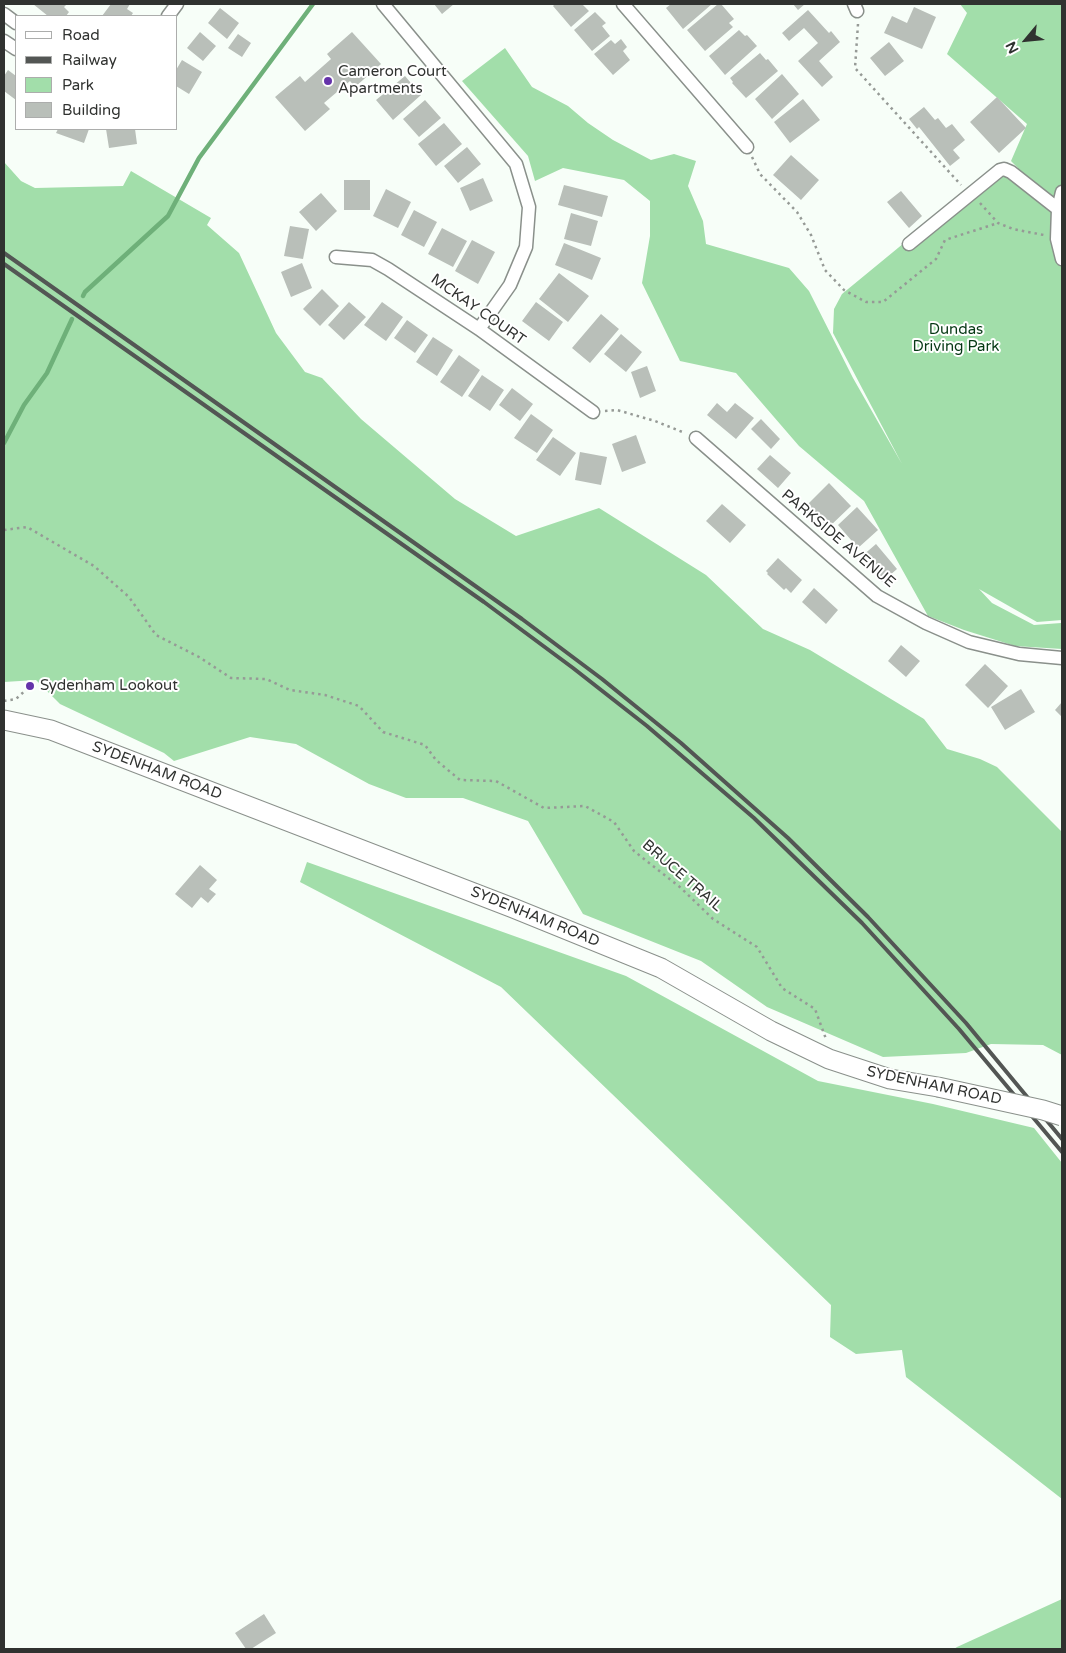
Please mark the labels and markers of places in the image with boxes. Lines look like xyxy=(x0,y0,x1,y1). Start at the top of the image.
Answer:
place label: Cameron Court Apartments xyxy=(338,63,447,98)
marker: Cameron Court Apartments xyxy=(322,75,334,87)
place label: Sydenham Lookout xyxy=(40,677,178,695)
marker: Sydenham Lookout xyxy=(24,680,36,692)

